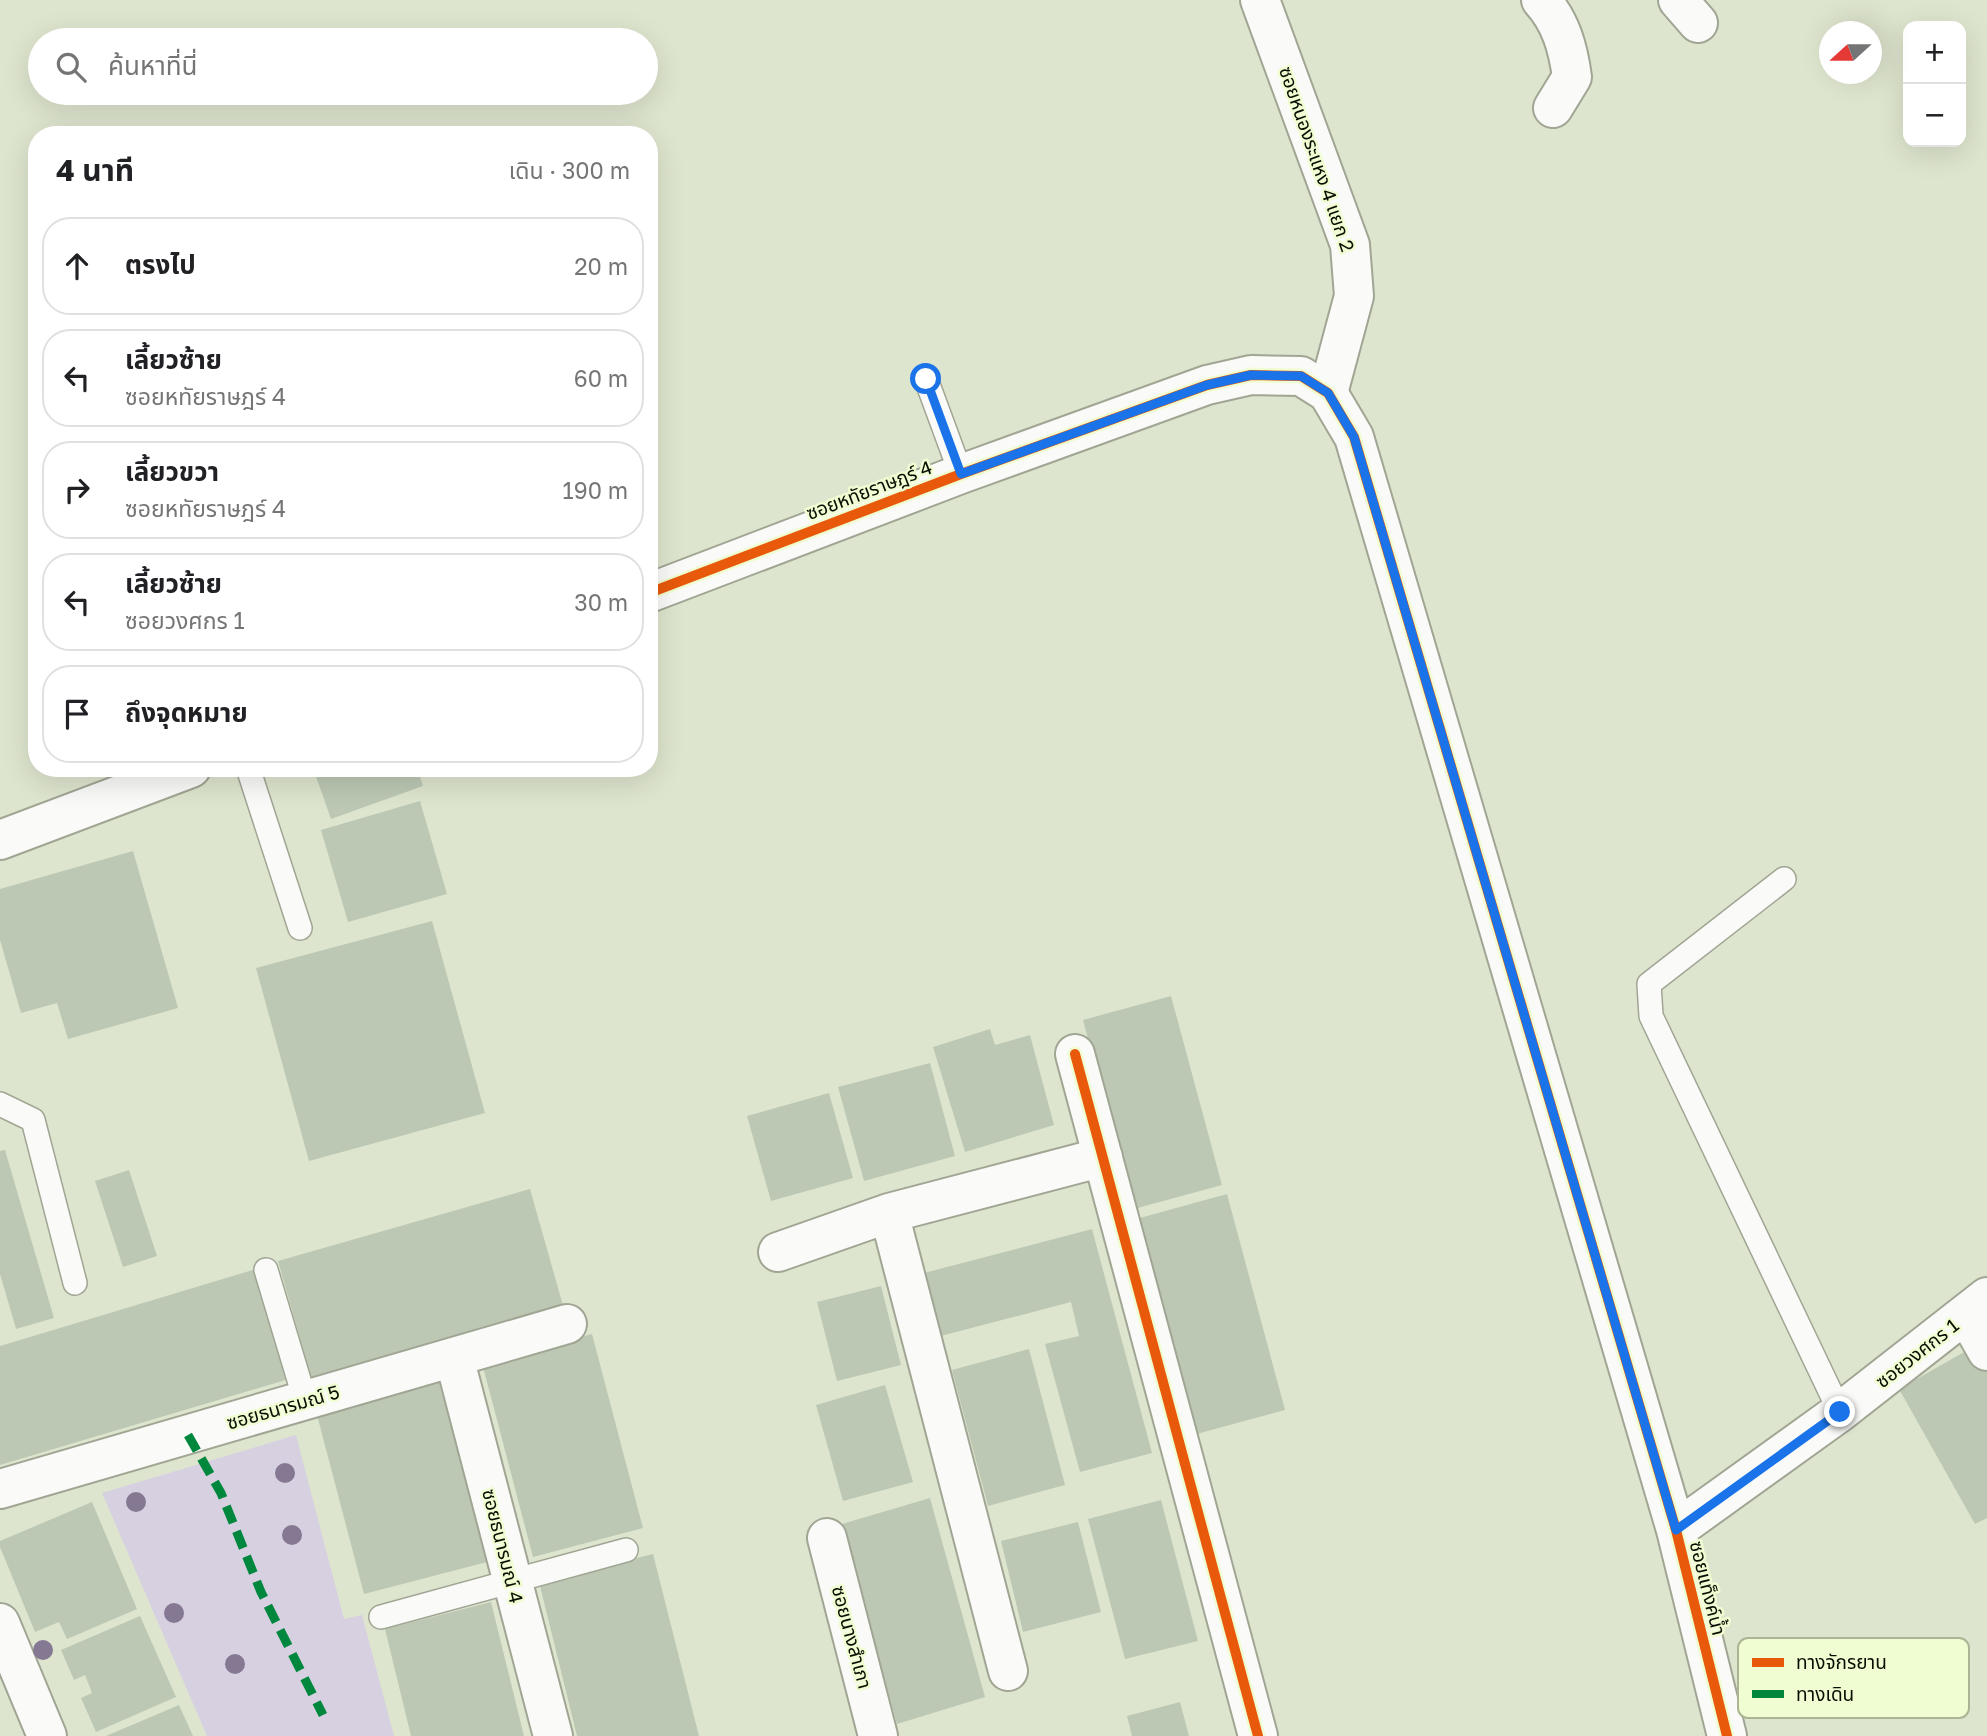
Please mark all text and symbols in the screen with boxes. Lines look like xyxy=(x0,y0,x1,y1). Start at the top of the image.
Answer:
north arrow xyxy=(1819,21,1882,84)
map controls xyxy=(1903,21,1966,147)
button: + xyxy=(1903,21,1966,84)
search box xyxy=(28,28,658,105)
icon: search xyxy=(52,48,90,86)
text: ค้นหาที่นี่ xyxy=(108,50,198,81)
street label: ซอยหนองระแหง 4 แยก 2 xyxy=(1275,63,1360,254)
button: − xyxy=(1903,84,1966,147)
text: 4 นาที xyxy=(56,152,134,188)
text: เดิน · 300 m xyxy=(509,156,630,184)
icon: ahead xyxy=(58,247,96,285)
text: ตรงไป xyxy=(125,249,196,280)
text: 20 m xyxy=(574,252,628,280)
text: เลี้ยวซ้าย xyxy=(125,344,222,375)
icon: left xyxy=(58,359,96,397)
route start xyxy=(910,363,941,394)
text: 60 m xyxy=(574,364,628,392)
text: ซอยหทัยราษฎร์ 4 xyxy=(125,382,286,410)
street label: ซอยหทัยราษฎร์ 4 xyxy=(803,455,935,524)
text: เลี้ยวขวา xyxy=(125,456,219,487)
icon: right xyxy=(58,471,96,509)
text: 190 m xyxy=(563,476,628,504)
text: ซอยหทัยราษฎร์ 4 xyxy=(125,494,286,522)
text: เลี้ยวซ้าย xyxy=(125,568,222,599)
icon: left xyxy=(58,583,96,621)
text: 30 m xyxy=(574,588,628,616)
text: ซอยวงศกร 1 xyxy=(125,606,245,634)
icon: arrive xyxy=(58,695,96,733)
text: ถึงจุดหมาย xyxy=(125,697,248,728)
street label: ซอยวงศกร 1 xyxy=(1871,1313,1963,1392)
street label: ซอยธนารมณ์ 5 xyxy=(224,1379,342,1434)
route end xyxy=(1824,1396,1855,1427)
street label: ซอยธนารมณ์ 4 xyxy=(478,1486,529,1605)
street label: ซอยแท็งค์น้ำ xyxy=(1686,1538,1732,1637)
street label: ซอยนางสำเภา xyxy=(828,1583,877,1691)
legend xyxy=(1738,1638,1969,1718)
text: ทางจักรยาน xyxy=(1796,1650,1887,1673)
text: ทางเดิน xyxy=(1796,1682,1854,1705)

